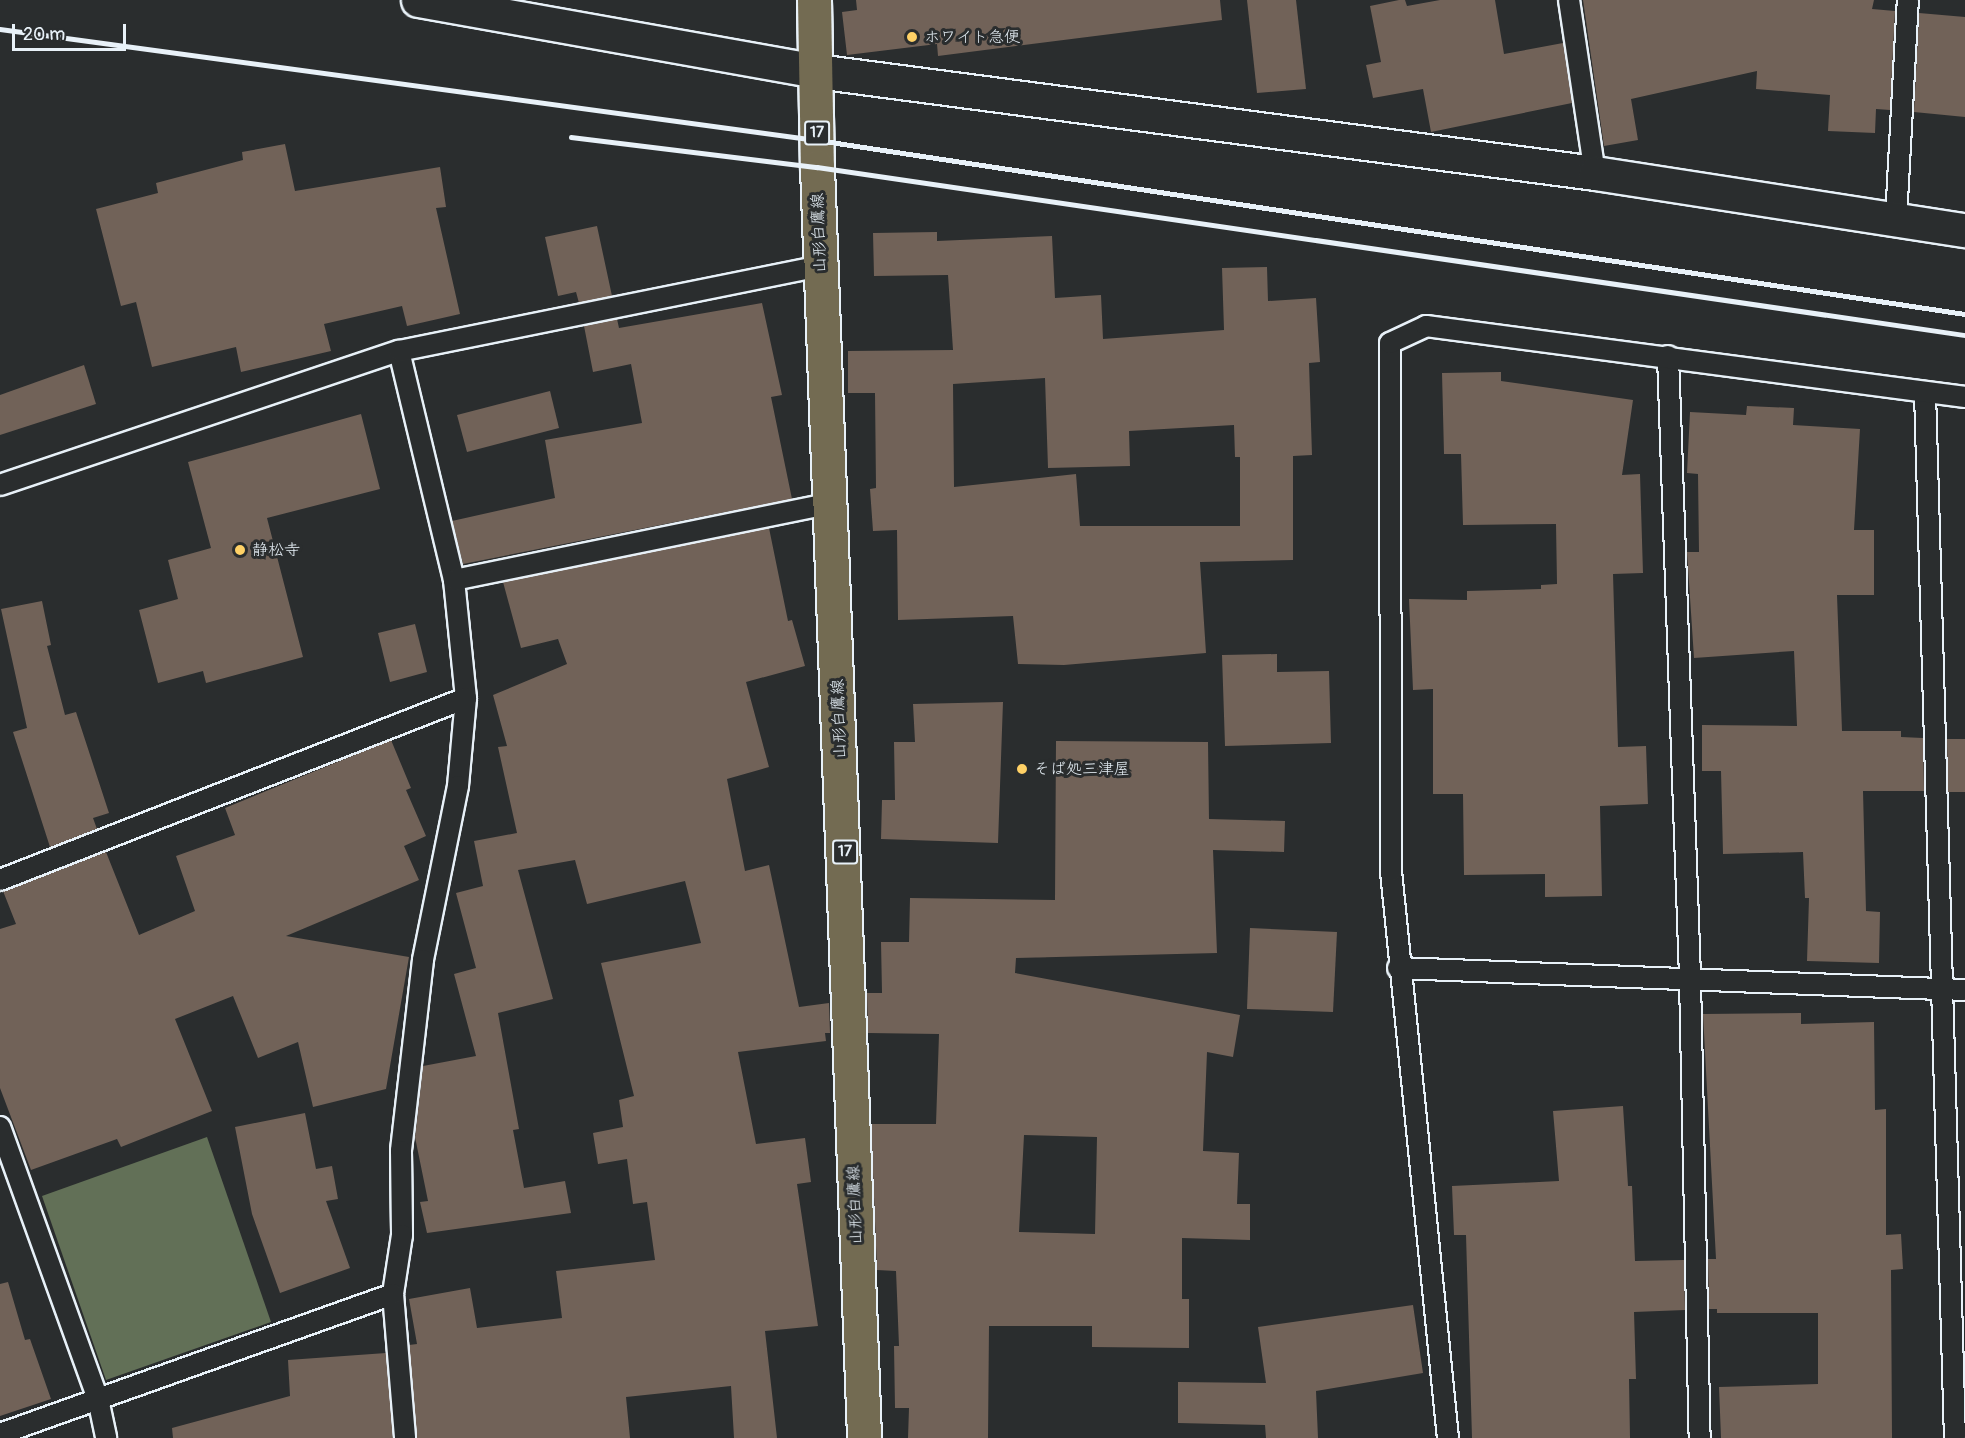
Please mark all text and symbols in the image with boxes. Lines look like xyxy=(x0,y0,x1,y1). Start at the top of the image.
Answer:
scale bar xyxy=(15,12,129,50)
text: 20 m xyxy=(23,23,65,46)
place label: ホワイト急便 xyxy=(924,27,1020,47)
marker: ホワイト急便 xyxy=(905,30,919,44)
road number: 17 xyxy=(804,121,830,145)
street label: 山形白鷹線 xyxy=(808,193,830,273)
place label: 静松寺 xyxy=(252,540,300,560)
marker: 静松寺 xyxy=(233,543,247,557)
street label: 山形白鷹線 xyxy=(828,679,850,759)
place label: そば処三津屋 xyxy=(1034,759,1130,779)
marker: そば処三津屋 xyxy=(1015,762,1029,776)
road number: 17 xyxy=(832,840,858,864)
street label: 山形白鷹線 xyxy=(844,1165,866,1245)

